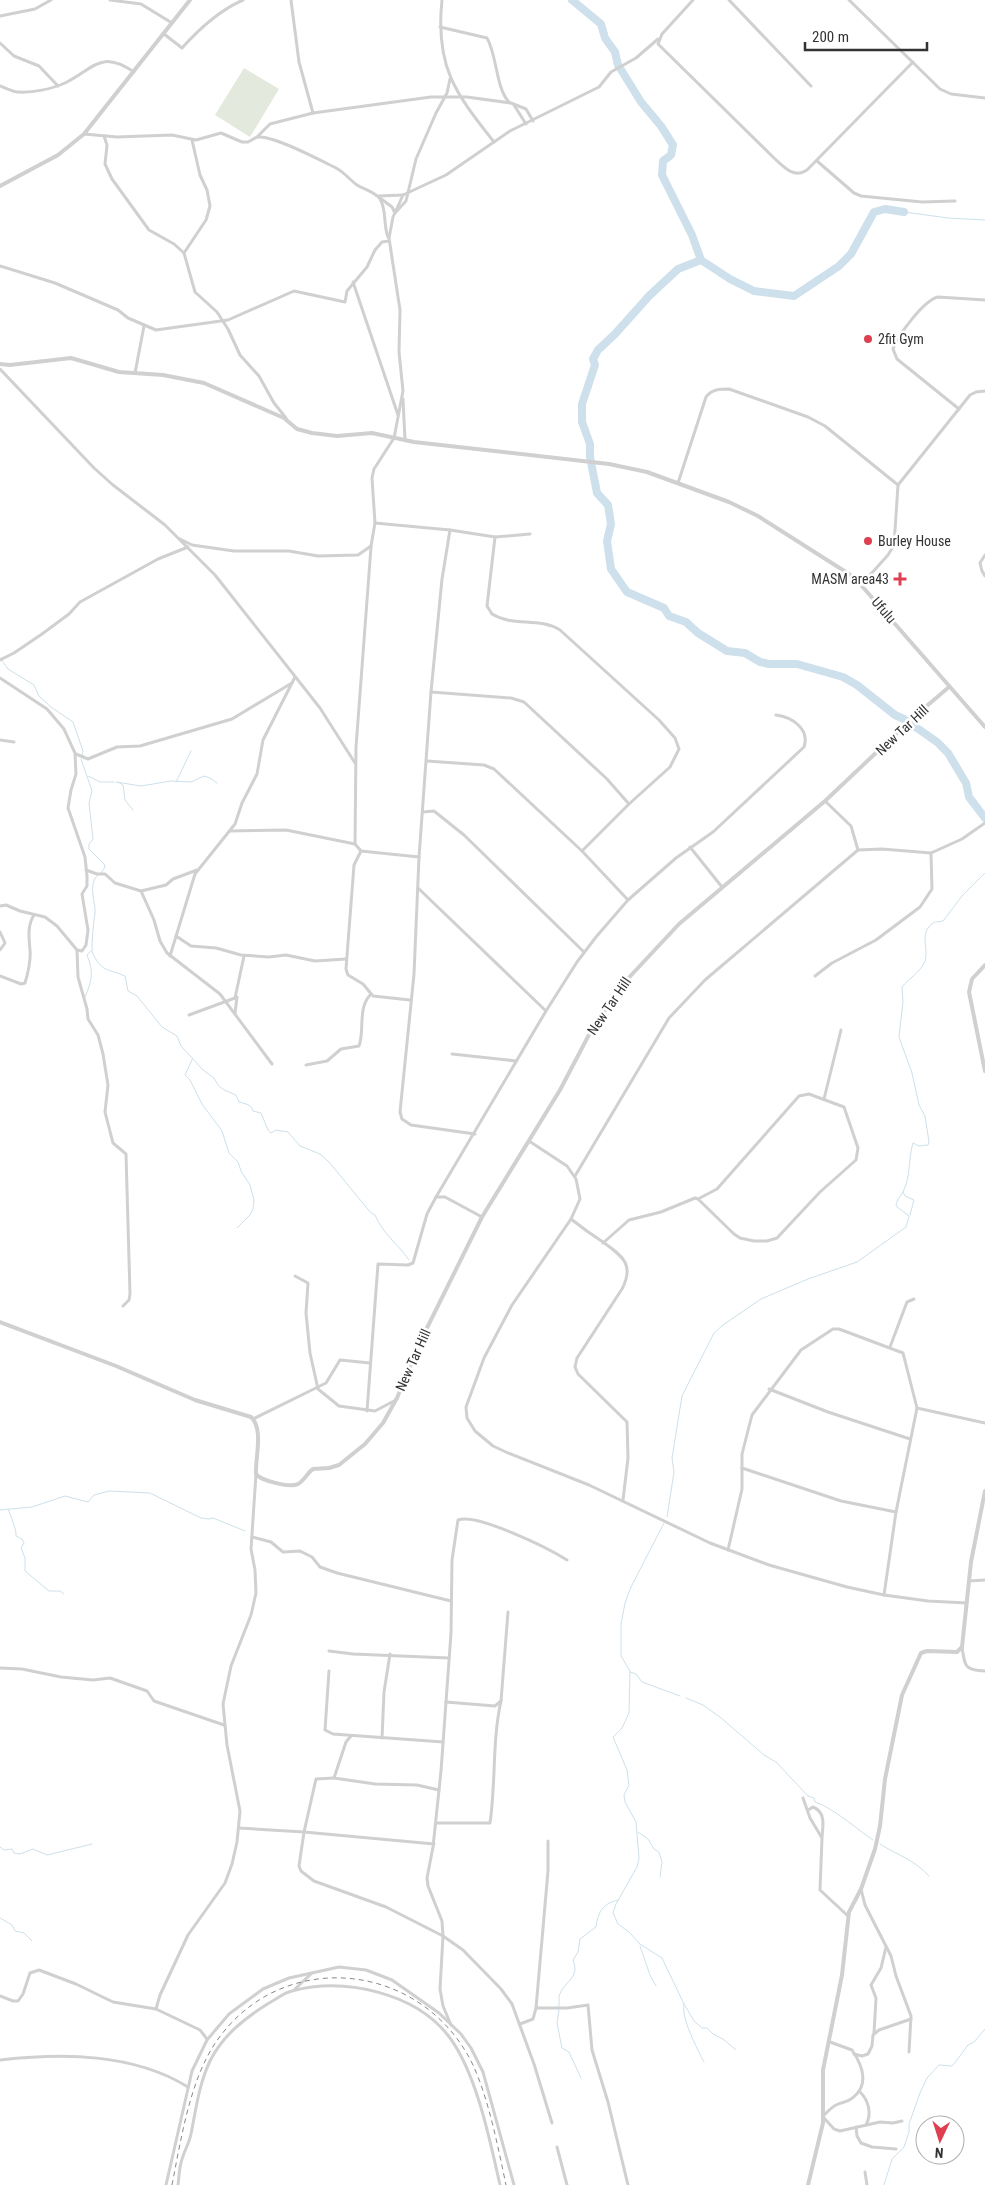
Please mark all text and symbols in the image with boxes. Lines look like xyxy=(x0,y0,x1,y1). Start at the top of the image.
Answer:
scale bar xyxy=(805,20,928,52)
text: 200 m xyxy=(812,28,849,46)
place label: 2fit Gym xyxy=(878,331,924,347)
marker: 2fit Gym xyxy=(862,333,874,345)
place label: Burley House xyxy=(878,533,951,549)
marker: Burley House xyxy=(862,535,874,547)
place label: MASM area43 xyxy=(811,571,889,587)
marker: MASM area43 xyxy=(893,572,907,586)
street label: Ufulu xyxy=(868,594,900,626)
street label: New Tar Hill xyxy=(872,702,932,758)
street label: New Tar Hill xyxy=(584,974,634,1038)
street label: New Tar Hill xyxy=(392,1326,434,1394)
north arrow xyxy=(915,2115,965,2165)
text: N xyxy=(934,2145,944,2161)

